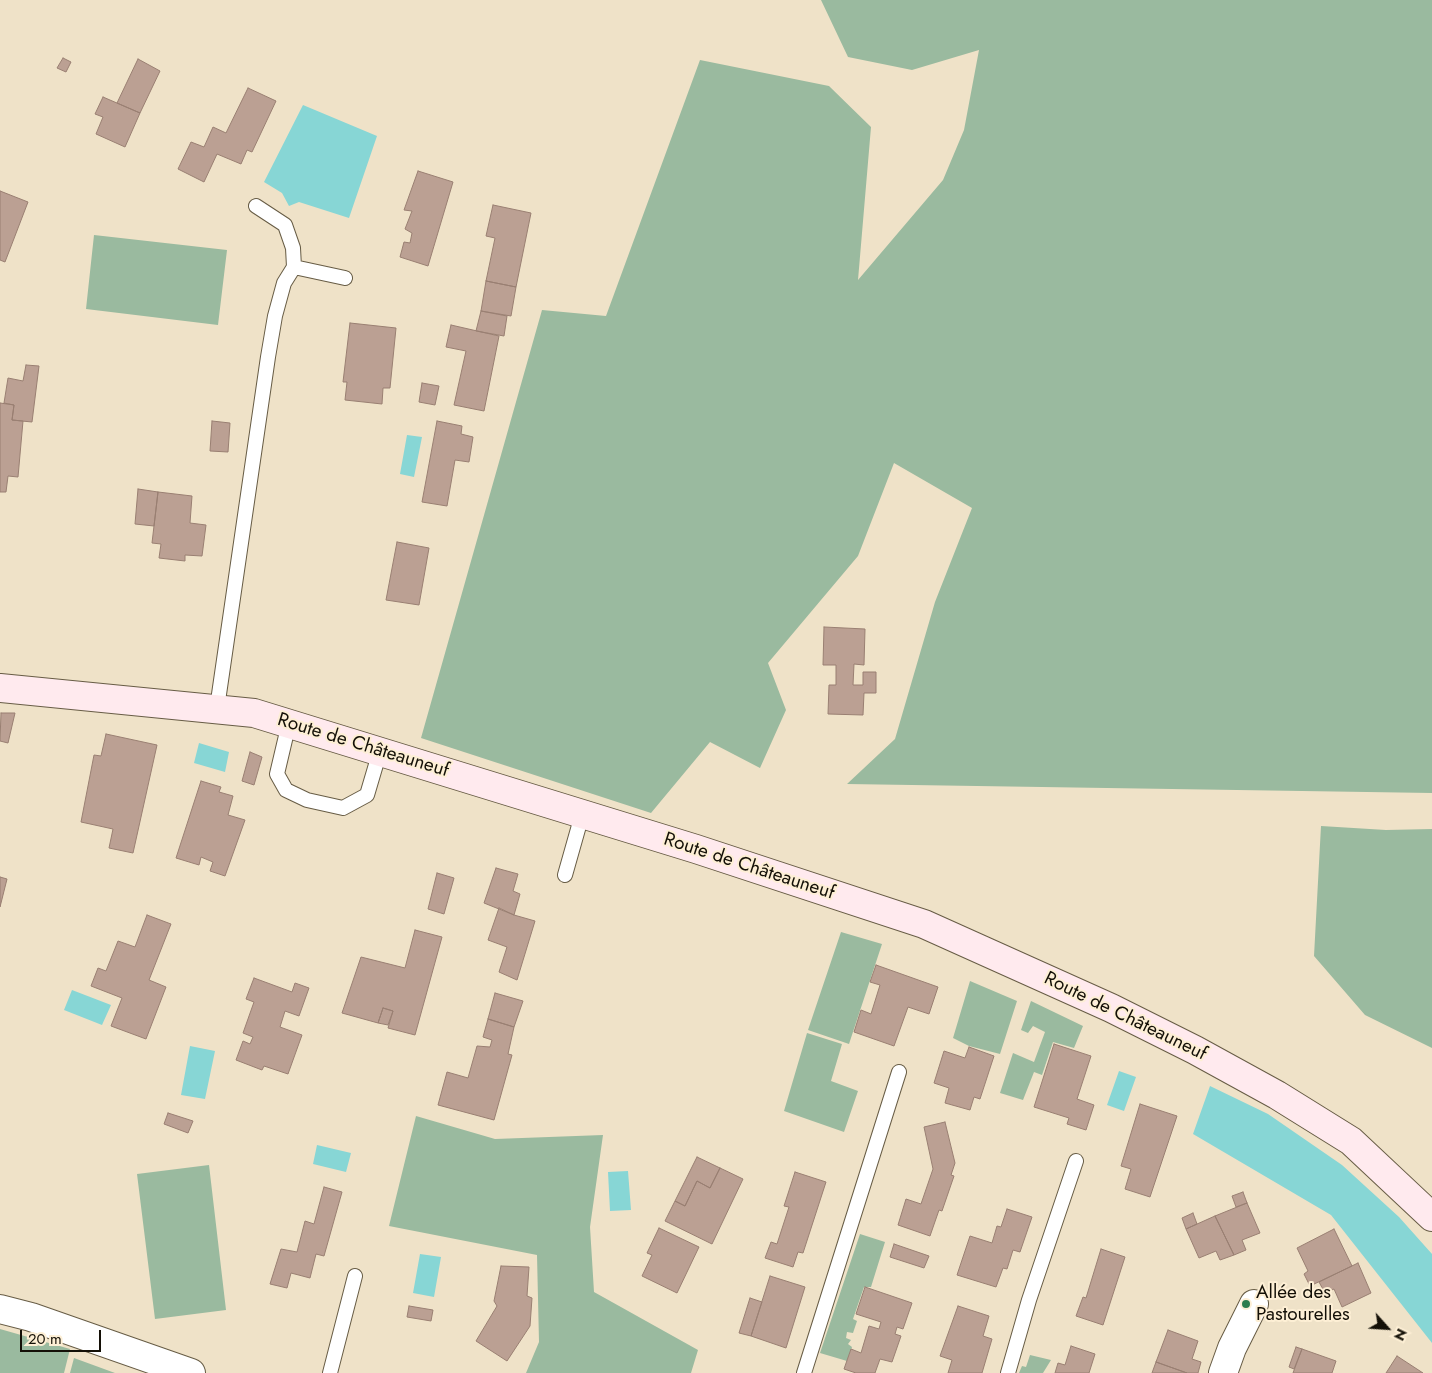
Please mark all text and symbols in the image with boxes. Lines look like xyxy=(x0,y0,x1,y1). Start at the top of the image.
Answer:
street label: Route de Châteauneuf xyxy=(274,709,452,783)
street label: Route de Châteauneuf xyxy=(661,829,837,905)
street label: Route de Châteauneuf xyxy=(1040,968,1210,1066)
place label: Allée des Pastourelles xyxy=(1256,1282,1350,1326)
marker: Allée des Pastourelles xyxy=(1240,1298,1252,1310)
north arrow xyxy=(1362,1303,1412,1353)
scale bar xyxy=(22,1320,104,1352)
text: N xyxy=(1389,1325,1412,1344)
text: 20 m xyxy=(28,1328,62,1350)

